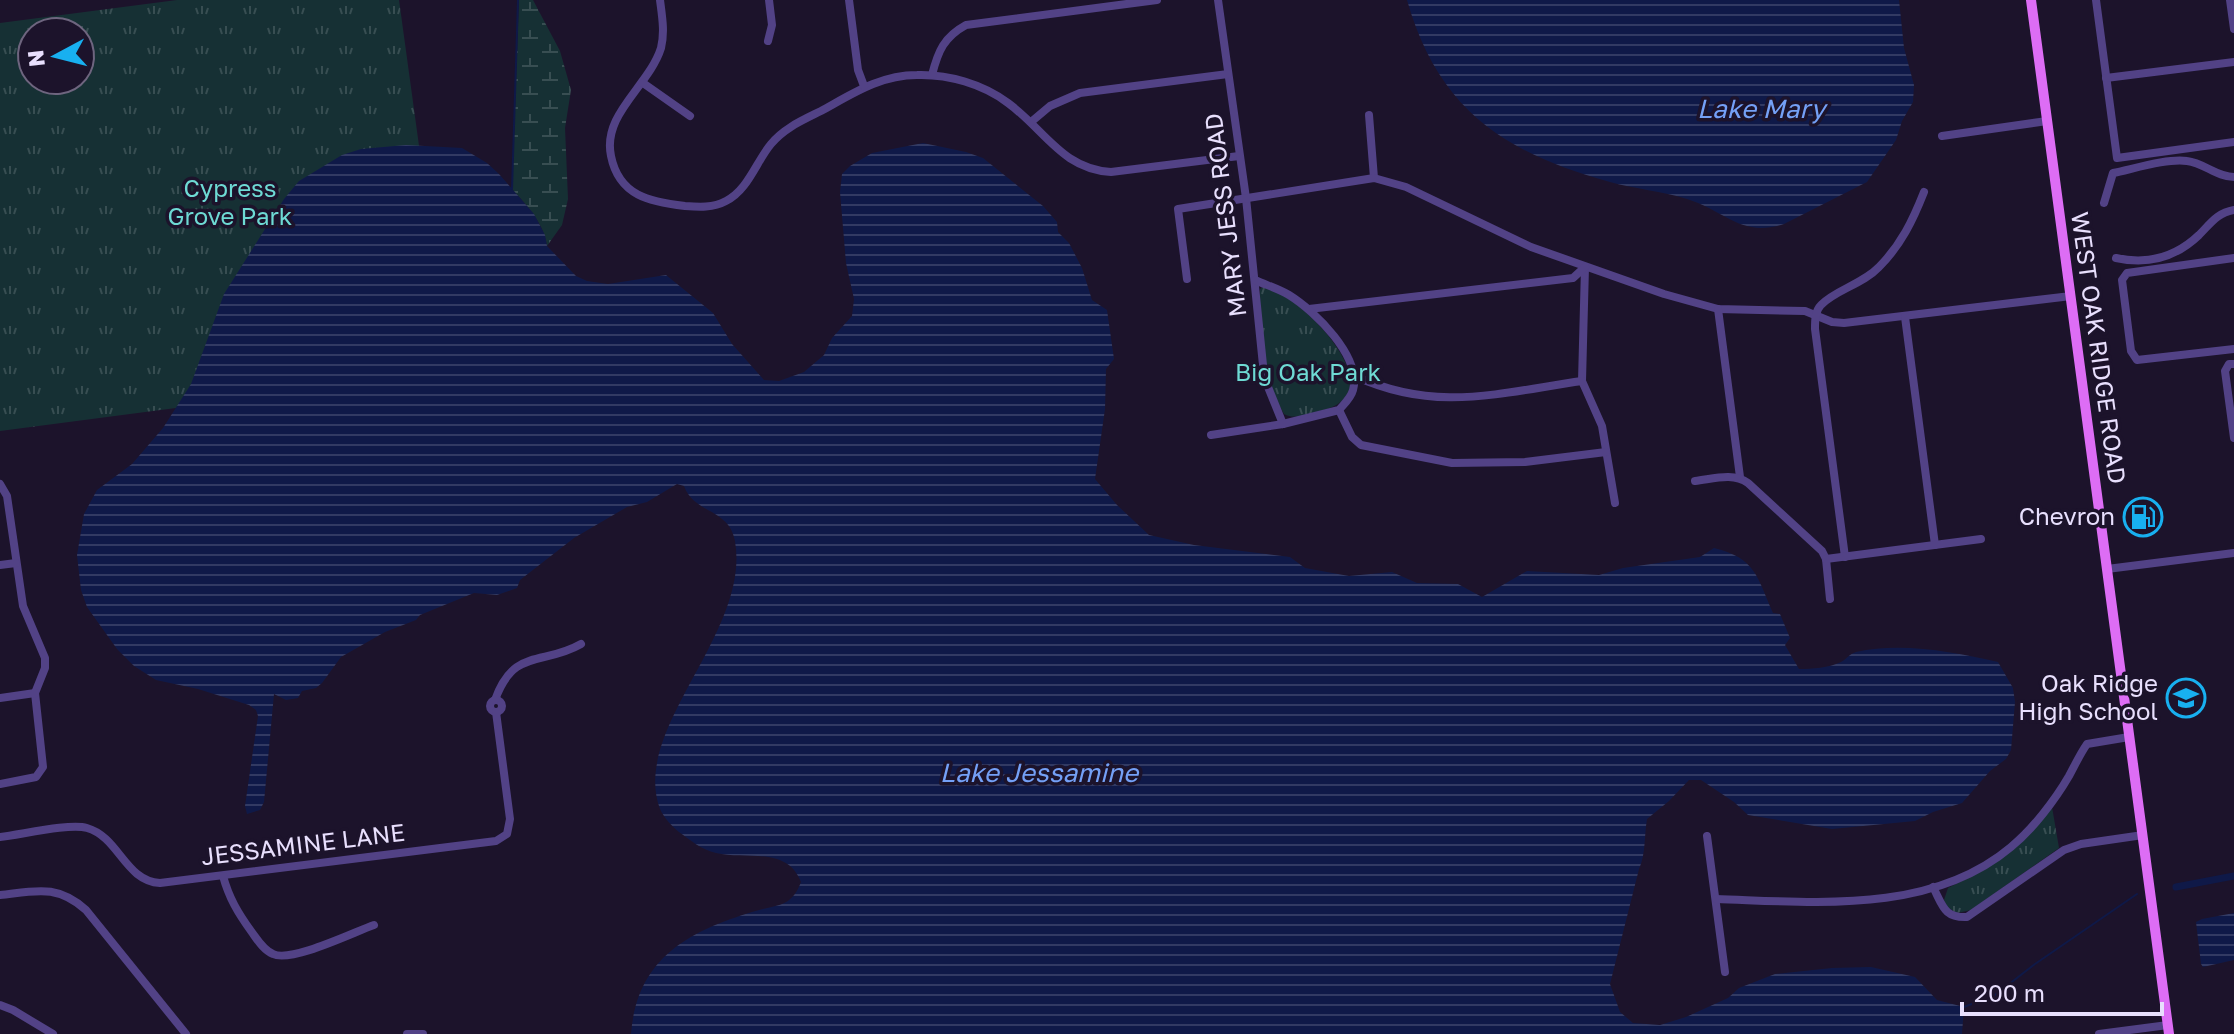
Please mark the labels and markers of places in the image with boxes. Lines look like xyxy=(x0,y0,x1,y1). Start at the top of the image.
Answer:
fuel station icon: Chevron xyxy=(2122,496,2164,538)
place label: Chevron xyxy=(2019,501,2115,530)
place label: Oak Ridge High School xyxy=(2018,668,2158,725)
school or university icon: Oak Ridge High School xyxy=(2165,677,2207,719)

